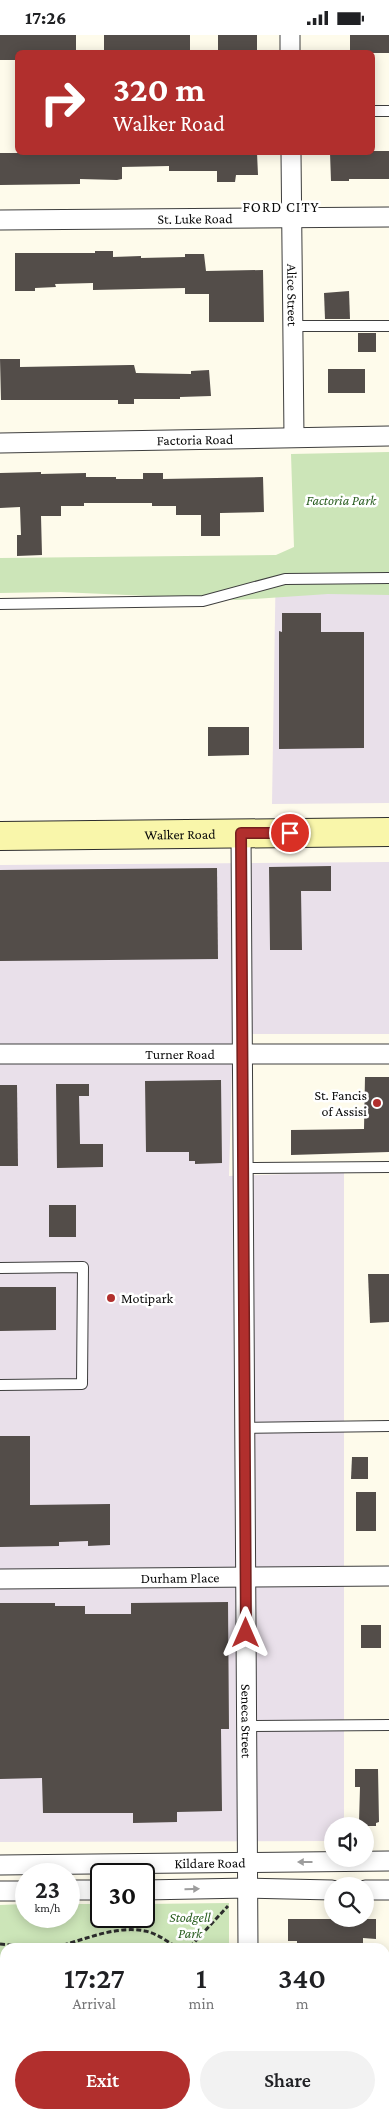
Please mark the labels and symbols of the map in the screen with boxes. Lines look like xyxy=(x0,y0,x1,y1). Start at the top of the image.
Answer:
district label: FORD CITY xyxy=(243,199,319,215)
street label: St. Luke Road xyxy=(157,210,233,227)
street label: Alice Street xyxy=(284,264,301,327)
street label: Factoria Road xyxy=(157,431,234,448)
park label: Factoria Park xyxy=(306,492,377,508)
pin xyxy=(269,812,311,854)
street label: Walker Road xyxy=(144,826,216,843)
street label: Turner Road xyxy=(145,1046,215,1062)
place label: St. Fancis of Assisi xyxy=(314,1087,367,1119)
marker: St. Fancis of Assisi xyxy=(371,1097,383,1109)
place label: Motipark xyxy=(121,1290,174,1306)
marker: Motipark xyxy=(105,1292,117,1304)
street label: Durham Place xyxy=(141,1569,219,1586)
position arrow xyxy=(219,1606,271,1658)
street label: Seneca Street xyxy=(238,1684,255,1758)
street label: Kildare Road xyxy=(174,1854,246,1871)
one-way arrow xyxy=(297,1858,313,1866)
speed limit sign: 30 xyxy=(90,1863,155,1928)
one-way arrow xyxy=(185,1885,201,1893)
park label: Stodgell Park xyxy=(169,1909,211,1941)

